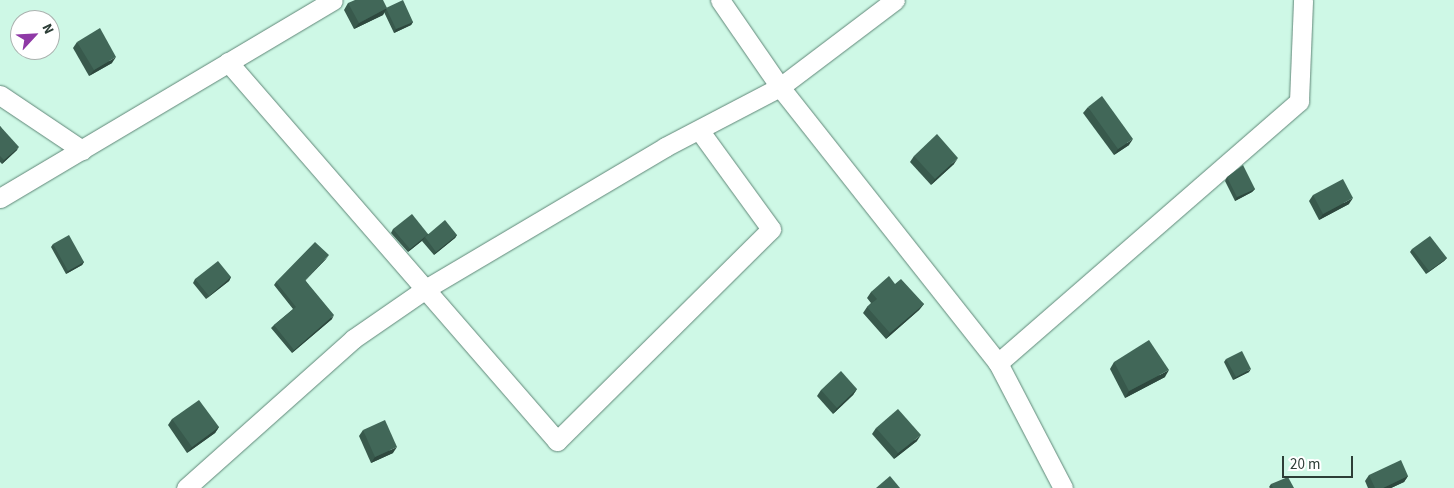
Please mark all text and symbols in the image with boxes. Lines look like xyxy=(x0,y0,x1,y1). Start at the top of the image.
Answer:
north arrow xyxy=(10,10,60,60)
text: N xyxy=(37,21,59,38)
scale bar xyxy=(1284,446,1355,478)
text: 20 m xyxy=(1290,454,1320,475)

